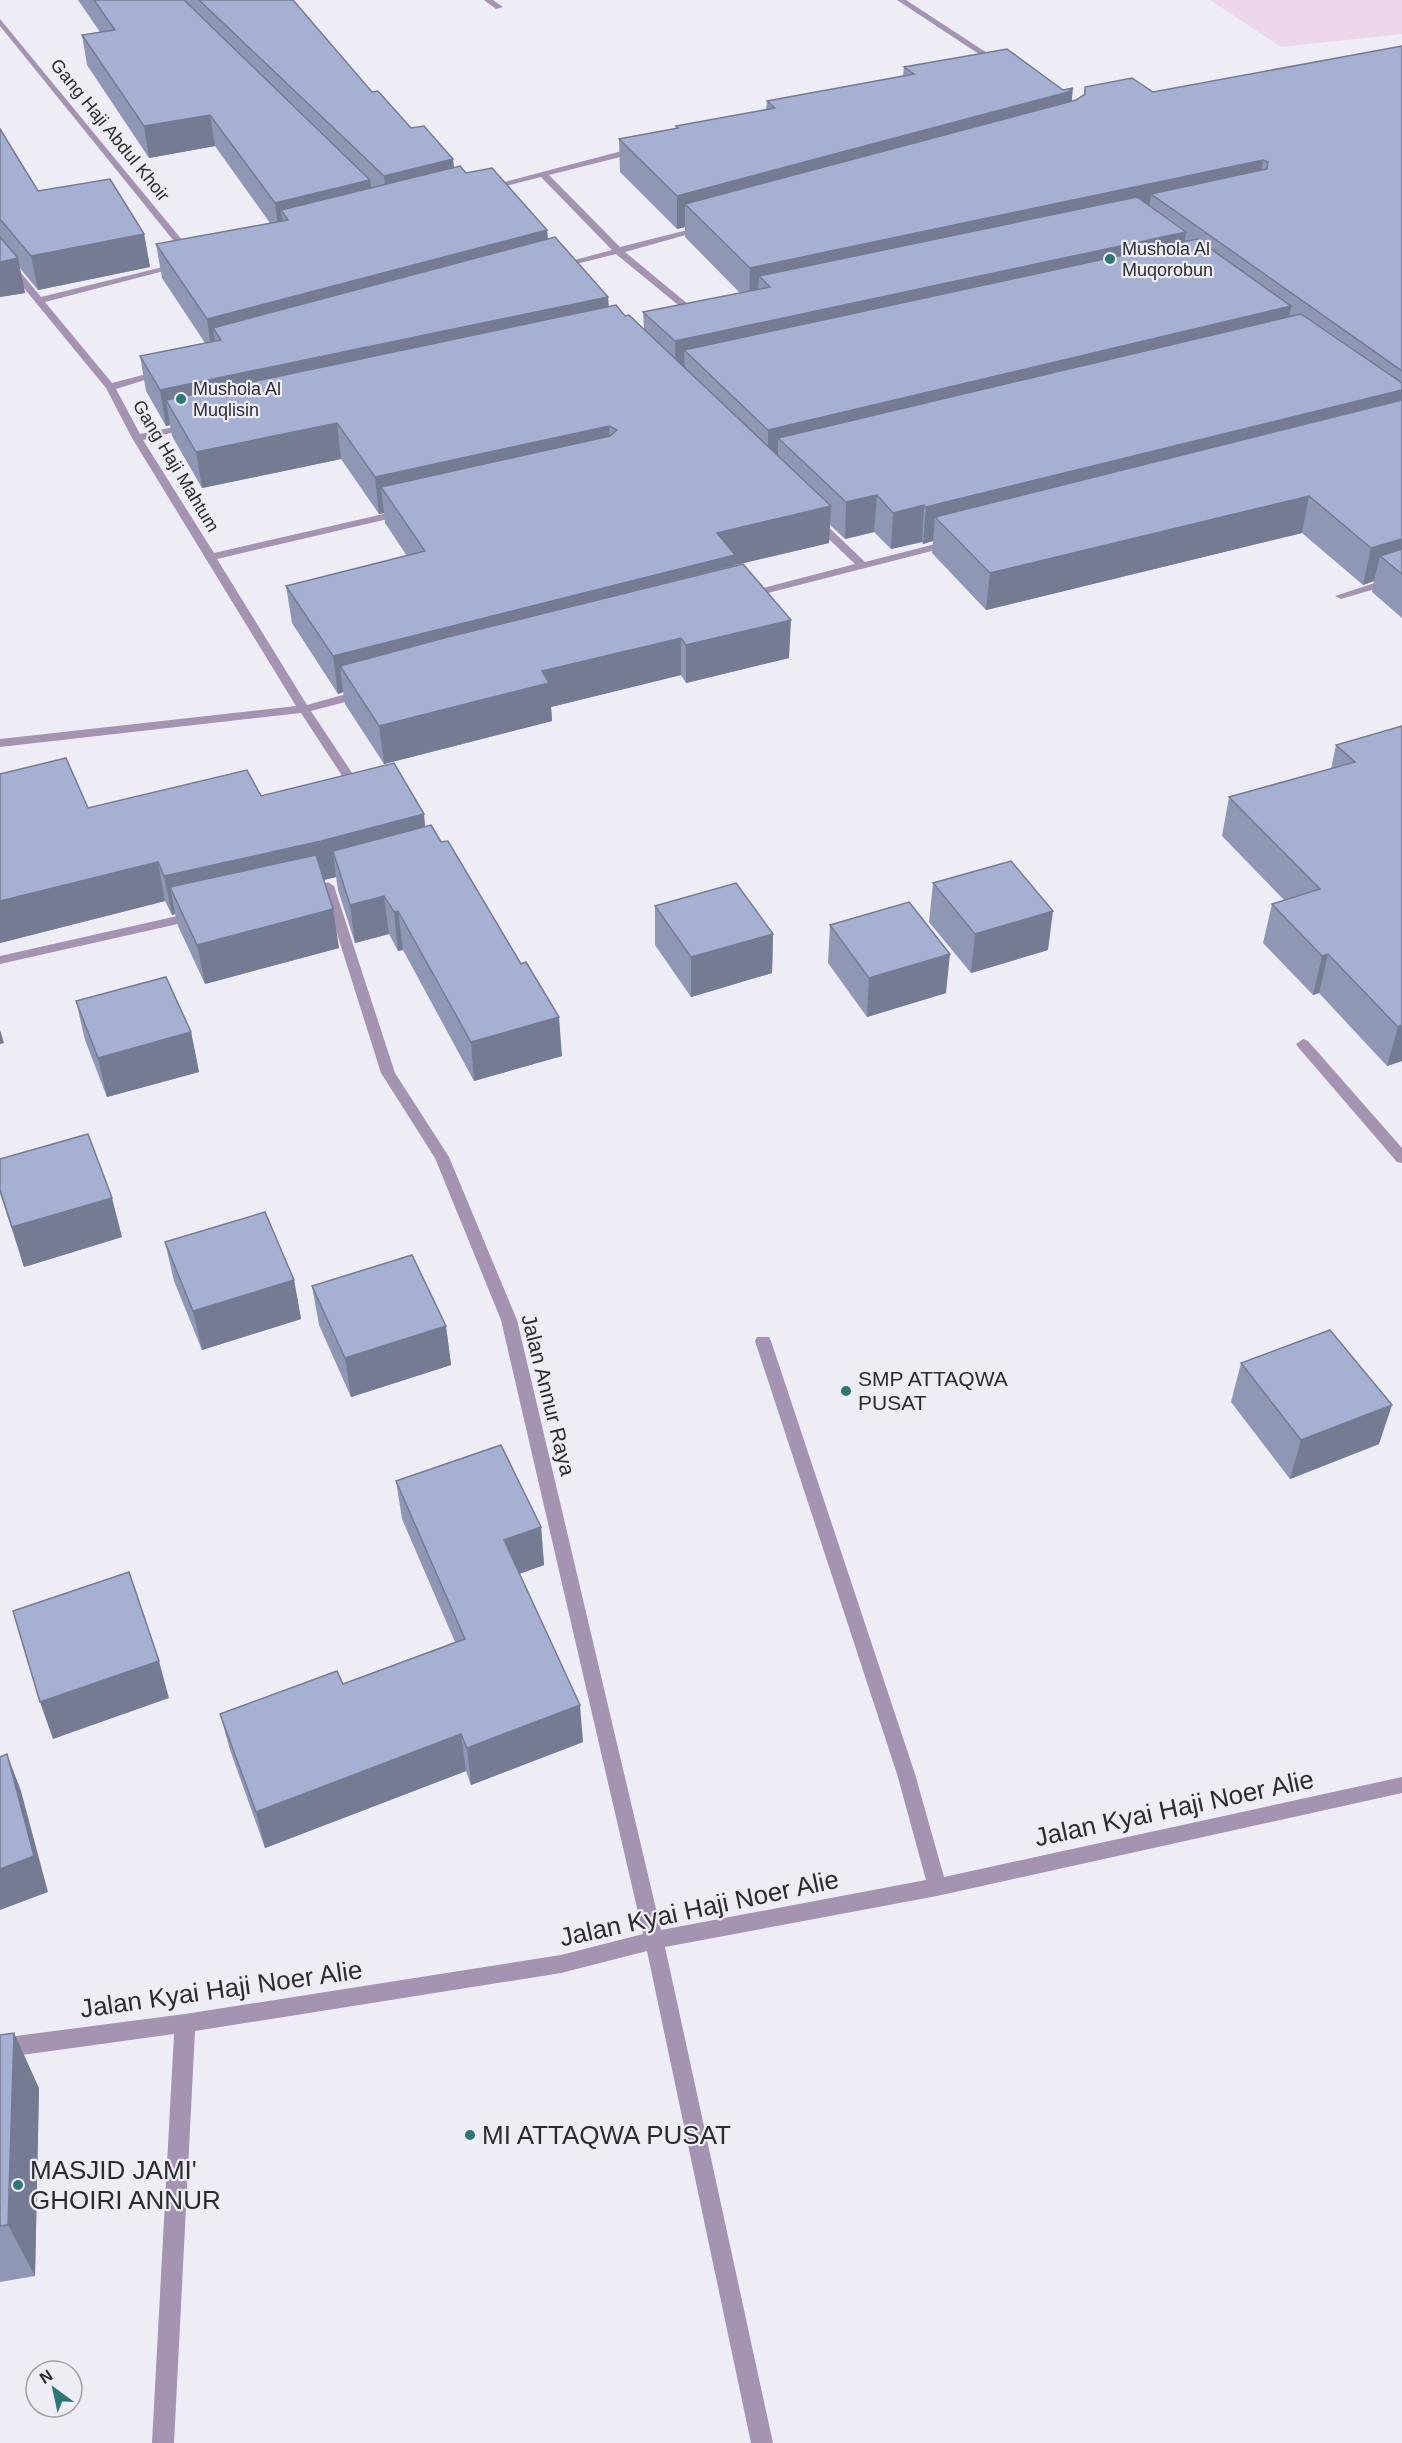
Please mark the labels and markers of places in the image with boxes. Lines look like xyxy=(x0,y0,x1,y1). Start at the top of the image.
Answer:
place label: Mushola Al Muqorobun xyxy=(1122,239,1213,280)
marker: Mushola Al Muqorobun xyxy=(1103,252,1117,266)
place label: Mushola Al Muqlisin xyxy=(193,379,281,420)
marker: Mushola Al Muqlisin xyxy=(174,392,188,406)
place label: SMP ATTAQWA PUSAT xyxy=(858,1367,1008,1414)
marker: SMP ATTAQWA PUSAT xyxy=(839,1384,853,1398)
place label: MI ATTAQWA PUSAT xyxy=(482,2120,731,2150)
marker: MI ATTAQWA PUSAT xyxy=(463,2128,477,2142)
place label: MASJID JAMI' GHOIRI ANNUR xyxy=(30,2155,221,2215)
marker: MASJID JAMI' GHOIRI ANNUR xyxy=(11,2178,25,2192)

